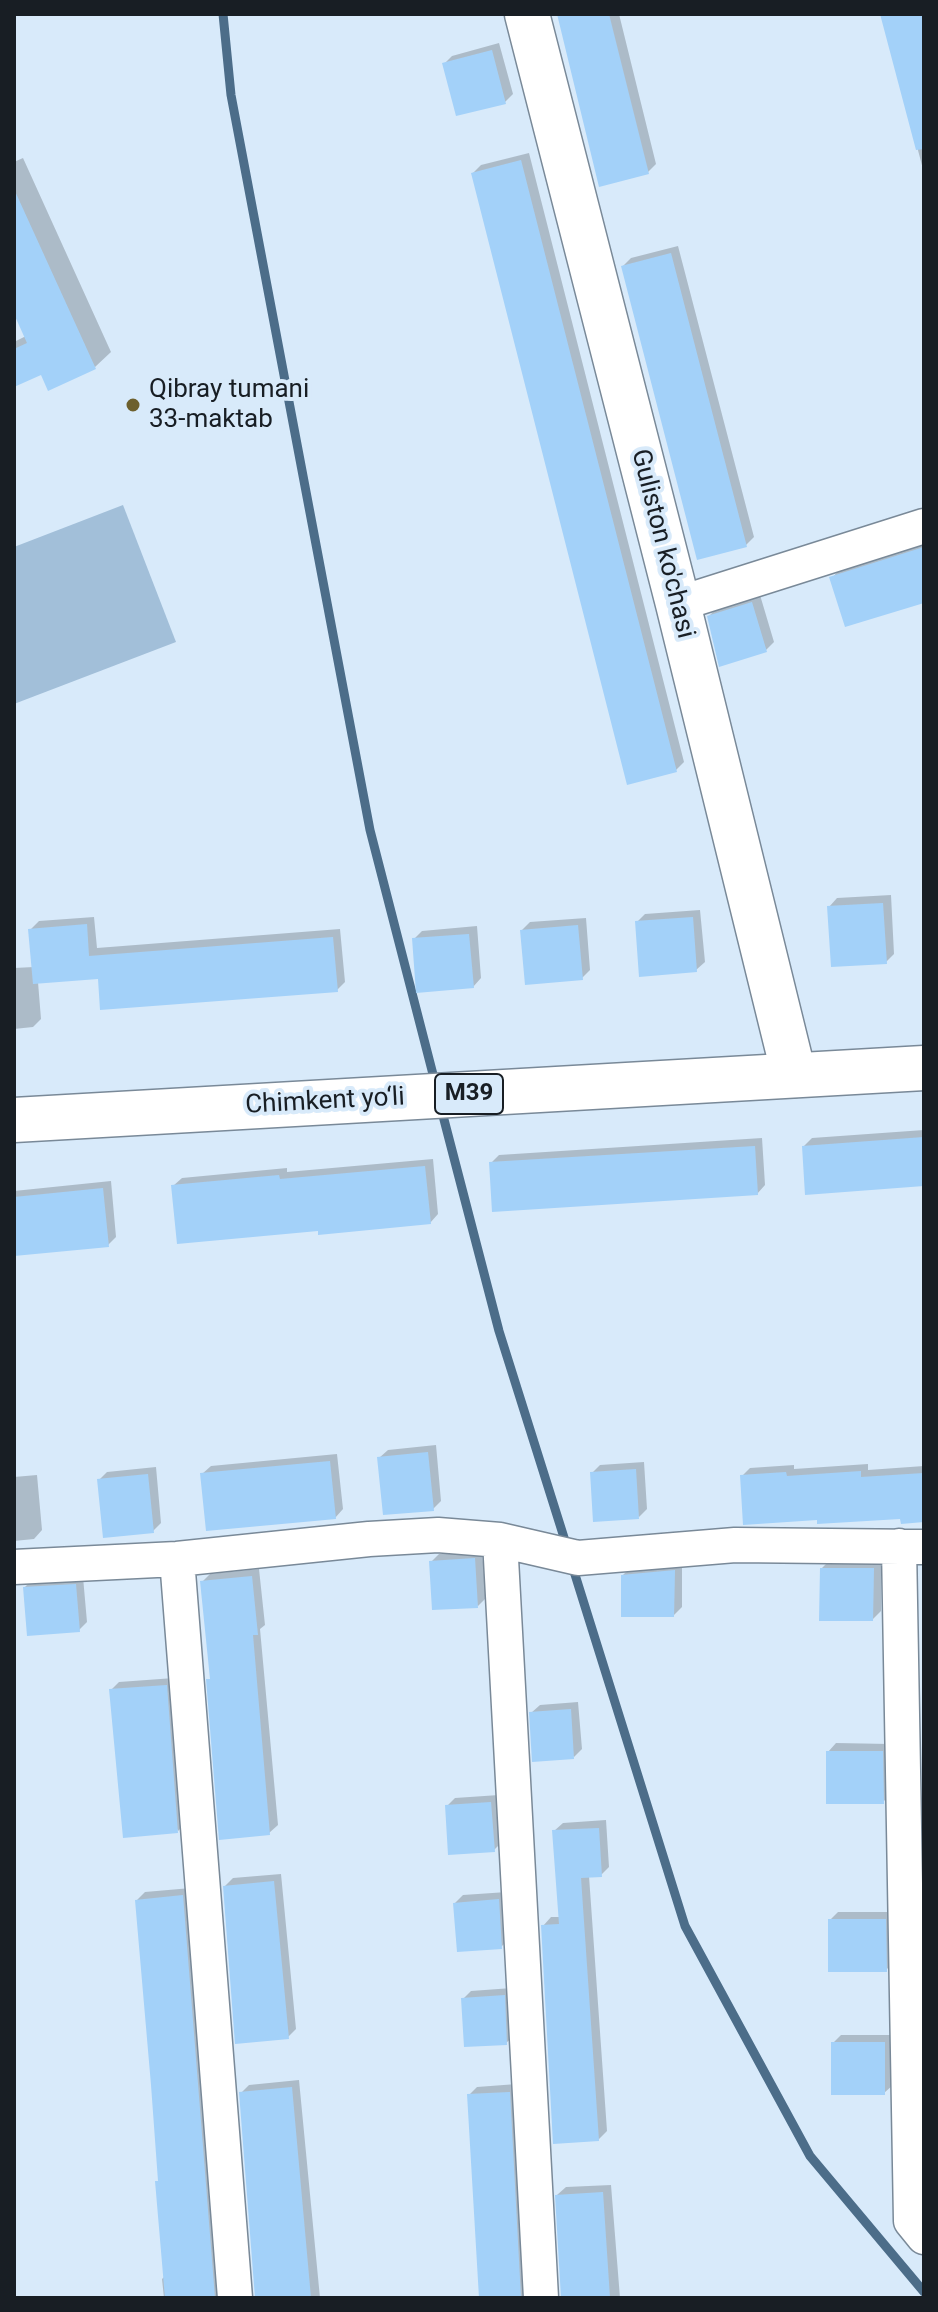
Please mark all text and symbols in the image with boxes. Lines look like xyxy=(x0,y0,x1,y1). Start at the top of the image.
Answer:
place label: Qibray tumani 33-maktab xyxy=(149,374,309,436)
marker: Qibray tumani 33-maktab xyxy=(124,396,142,414)
street label: Guliston ko'chasi xyxy=(623,446,701,642)
road number: M39 xyxy=(435,1074,503,1114)
street label: Chimkent yo‘li xyxy=(245,1082,405,1122)

